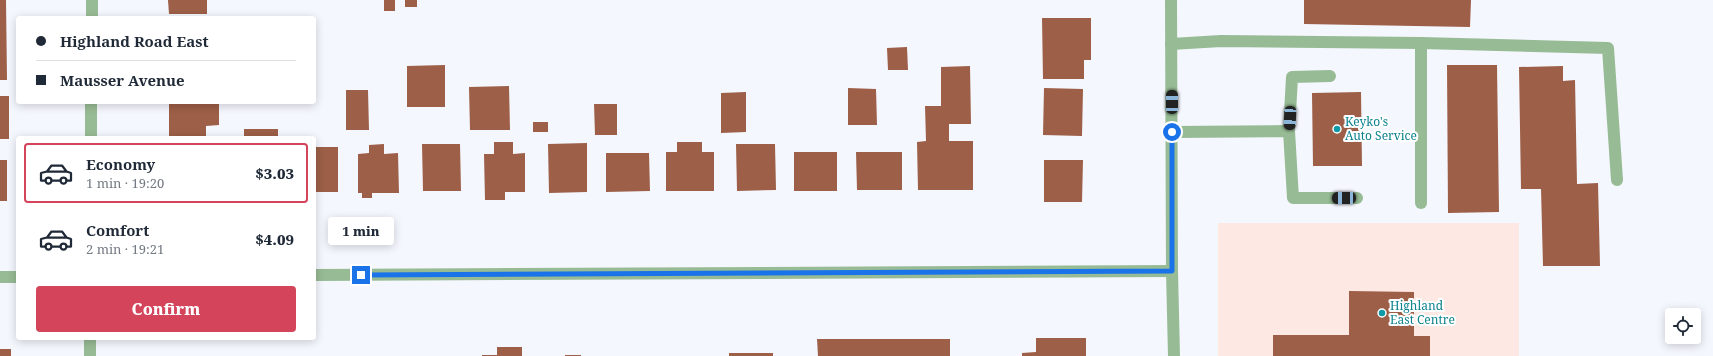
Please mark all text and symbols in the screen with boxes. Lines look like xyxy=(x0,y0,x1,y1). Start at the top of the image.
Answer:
text: Highland Road East xyxy=(60,31,209,51)
text: Mausser Avenue xyxy=(60,70,185,90)
car xyxy=(1166,90,1178,114)
car xyxy=(1283,106,1297,130)
place label: Keyko's Auto Service xyxy=(1345,113,1417,144)
route start xyxy=(1163,123,1181,141)
marker: Keyko's Auto Service xyxy=(1332,124,1342,134)
text: Economy xyxy=(86,154,155,174)
icon: car xyxy=(38,155,74,191)
text: $3.03 xyxy=(255,163,294,183)
text: 1 min · 19:20 xyxy=(86,174,164,192)
car xyxy=(1332,192,1356,204)
callout: 1 min xyxy=(328,217,394,245)
text: Comfort xyxy=(86,220,149,240)
icon: car xyxy=(38,221,74,257)
text: 1 min xyxy=(342,222,380,240)
text: $4.09 xyxy=(255,229,294,249)
text: 2 min · 19:21 xyxy=(86,240,164,258)
route end xyxy=(352,266,370,284)
button: Confirm xyxy=(36,286,296,332)
place label: Highland East Centre xyxy=(1390,297,1455,328)
marker: Highland East Centre xyxy=(1377,308,1387,318)
map controls xyxy=(1665,308,1701,344)
button: locate xyxy=(1665,308,1701,344)

